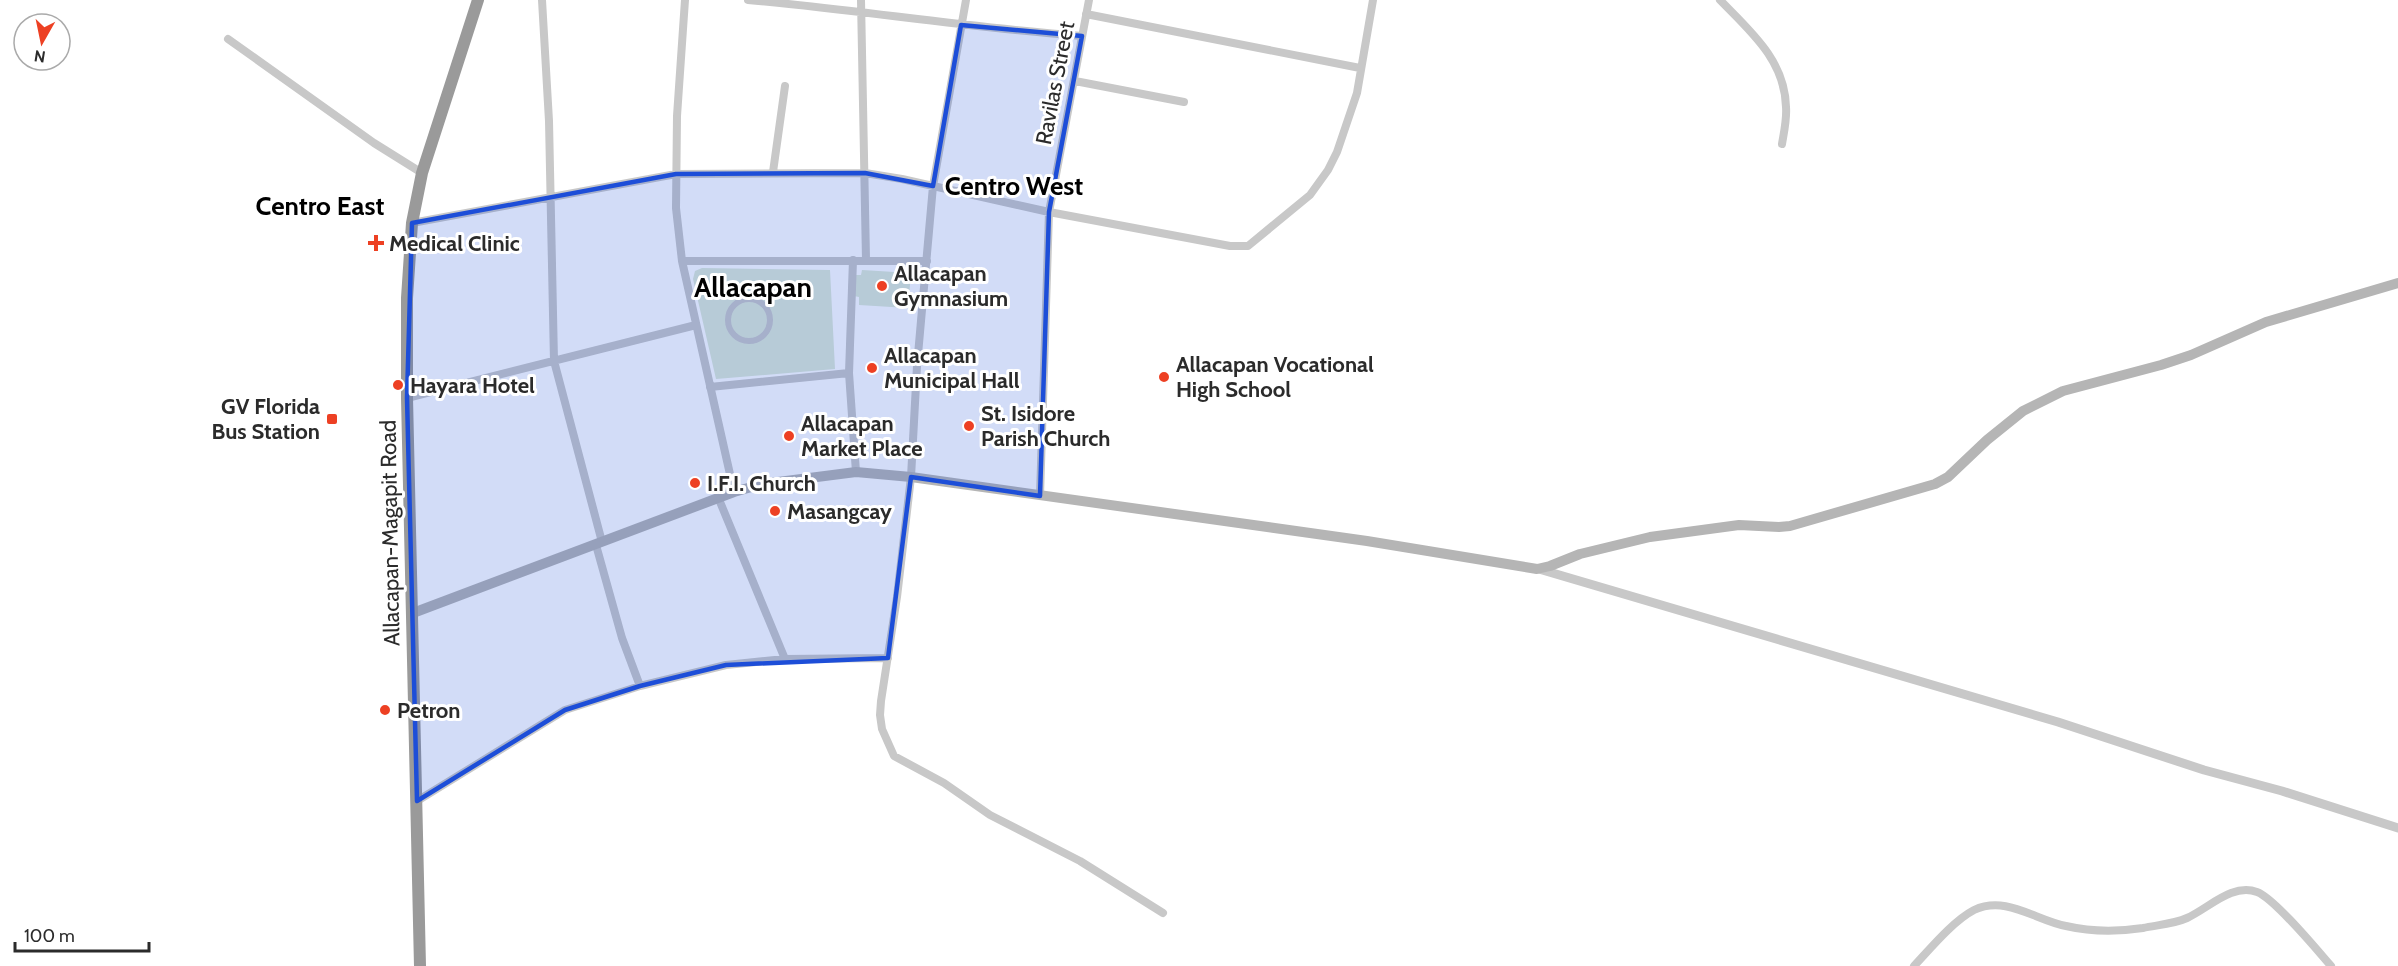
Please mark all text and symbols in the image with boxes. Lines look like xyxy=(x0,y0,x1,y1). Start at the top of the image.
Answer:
north arrow xyxy=(12,12,72,72)
street label: Ravilas Street xyxy=(1030,18,1080,147)
text: N xyxy=(33,46,47,67)
district label: Centro West xyxy=(945,170,1083,202)
district label: Centro East xyxy=(256,190,384,222)
place label: Medical Clinic xyxy=(389,230,520,257)
marker: Medical Clinic xyxy=(367,234,385,252)
place label: Allacapan Gymnasium xyxy=(894,260,1008,312)
district label: Allacapan xyxy=(694,270,812,304)
marker: Allacapan Gymnasium xyxy=(875,279,889,293)
place label: Allacapan Municipal Hall xyxy=(884,342,1020,394)
place label: Allacapan Vocational High School xyxy=(1176,351,1374,403)
marker: Allacapan Municipal Hall xyxy=(865,361,879,375)
marker: Allacapan Vocational High School xyxy=(1157,370,1171,384)
place label: Hayara Hotel xyxy=(410,372,535,399)
marker: Hayara Hotel xyxy=(391,378,405,392)
place label: GV Florida Bus Station xyxy=(212,393,320,445)
place label: St. Isidore Parish Church xyxy=(981,400,1110,452)
place label: Allacapan Market Place xyxy=(801,410,922,462)
marker: GV Florida Bus Station xyxy=(325,412,339,426)
marker: St. Isidore Parish Church xyxy=(962,419,976,433)
street label: Allacapan-Magapit Road xyxy=(375,420,405,646)
marker: Allacapan Market Place xyxy=(782,429,796,443)
place label: I.F.I. Church xyxy=(707,470,816,497)
marker: I.F.I. Church xyxy=(688,476,702,490)
place label: Masangcay xyxy=(787,498,892,525)
marker: Masangcay xyxy=(768,504,782,518)
place label: Petron xyxy=(397,697,461,724)
marker: Petron xyxy=(378,703,392,717)
scale bar xyxy=(15,915,148,953)
text: 100 m xyxy=(24,925,75,947)

